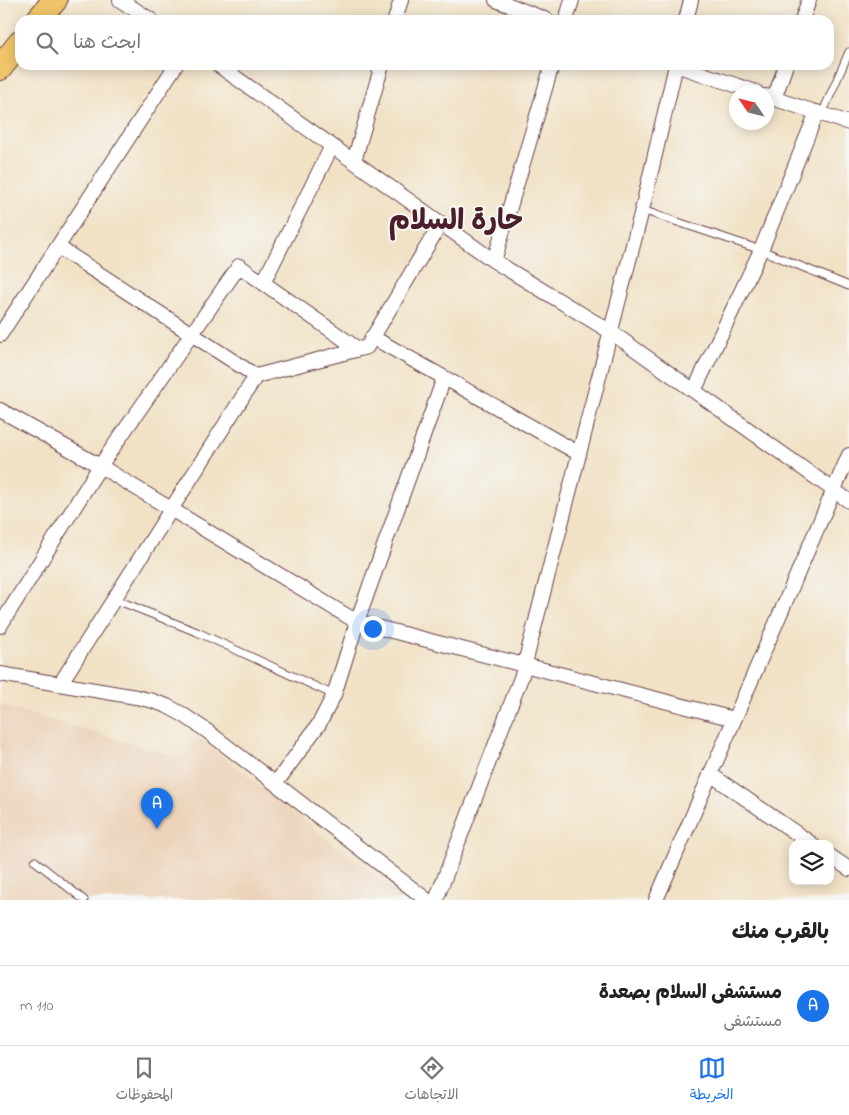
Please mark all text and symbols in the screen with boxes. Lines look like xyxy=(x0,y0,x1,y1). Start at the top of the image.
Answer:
search box xyxy=(15,15,834,70)
icon: search xyxy=(33,29,61,57)
text: ابحث هنا xyxy=(73,30,141,57)
north arrow xyxy=(729,85,774,130)
district label: حارة السلام xyxy=(389,202,523,243)
your location xyxy=(360,616,386,642)
pin: A xyxy=(141,788,173,829)
map controls xyxy=(789,840,834,885)
button: layers xyxy=(789,840,834,885)
text: بالقرب منك xyxy=(732,918,829,948)
text: مستشفى السلام بصعدة xyxy=(599,980,782,1007)
text: 110 m xyxy=(20,994,54,1018)
text: A xyxy=(808,994,818,1018)
text: مستشفى xyxy=(723,1010,782,1034)
tab: المحفوظات xyxy=(116,1054,173,1107)
tab: الاتجاهات xyxy=(404,1054,459,1107)
tab: الخريطة xyxy=(690,1054,733,1107)

